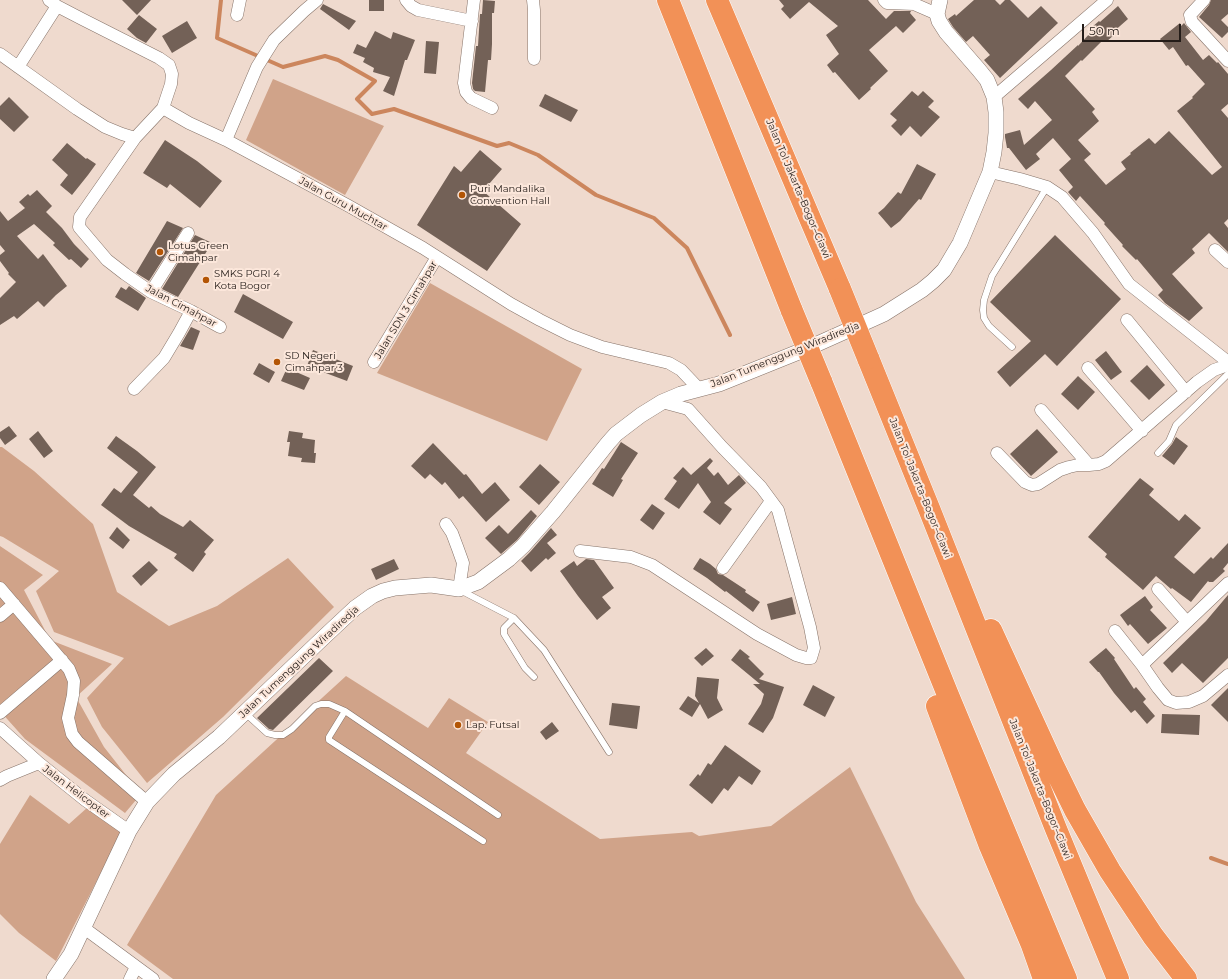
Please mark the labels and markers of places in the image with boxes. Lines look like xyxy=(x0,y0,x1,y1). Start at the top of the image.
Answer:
place label: Puri Mandalika Convention Hall xyxy=(470,183,550,206)
marker: Puri Mandalika Convention Hall xyxy=(457,190,467,200)
place label: Lotus Green Cimahpar xyxy=(168,240,229,264)
marker: Lotus Green Cimahpar xyxy=(155,247,165,257)
place label: SMKS PGRI 4 Kota Bogor xyxy=(214,268,280,292)
marker: SMKS PGRI 4 Kota Bogor xyxy=(201,275,211,285)
place label: SD Negeri Cimahpar 3 xyxy=(285,350,343,374)
marker: SD Negeri Cimahpar 3 xyxy=(272,357,282,367)
place label: Lap. Futsal xyxy=(466,719,520,731)
marker: Lap. Futsal xyxy=(453,720,463,730)

